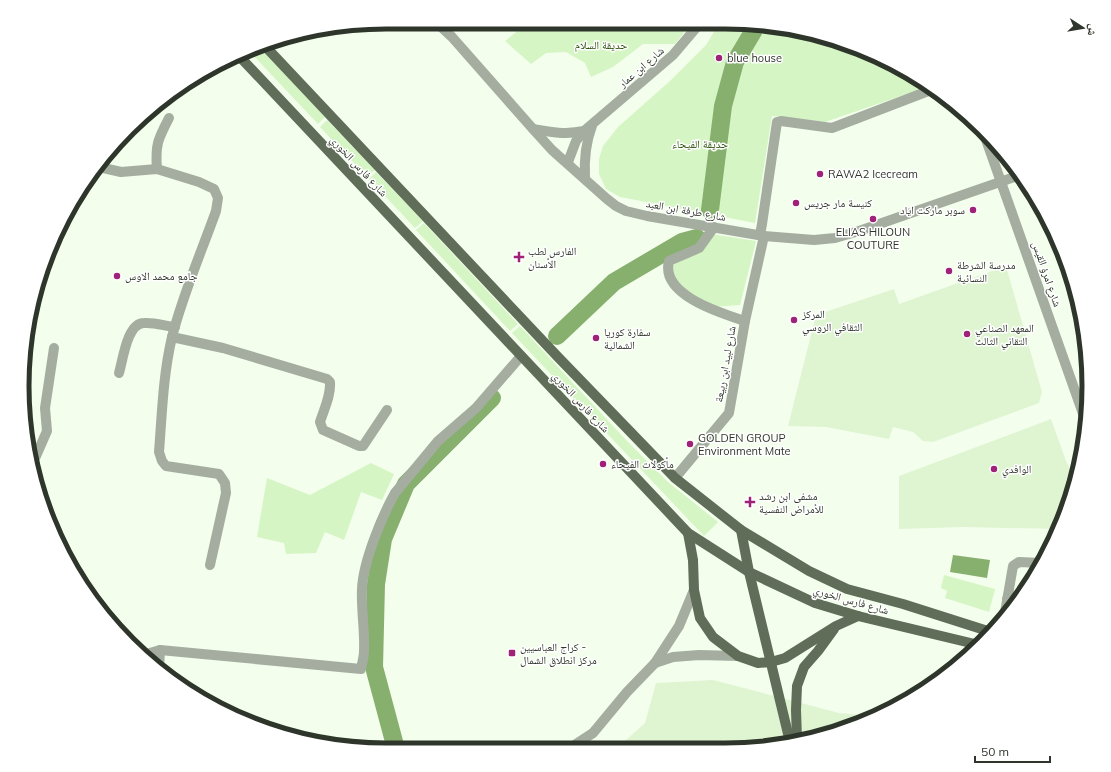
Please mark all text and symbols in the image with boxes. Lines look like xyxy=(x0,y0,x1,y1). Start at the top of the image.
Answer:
north arrow xyxy=(1063,8,1103,48)
text: ش xyxy=(1084,23,1101,38)
park label: حديقة السلام xyxy=(575,38,627,52)
street label: شارع ابن عمار xyxy=(615,43,667,91)
place label: blue house xyxy=(727,51,782,65)
marker: blue house xyxy=(714,53,724,63)
street label: شارع فارس الخوري xyxy=(326,133,391,200)
park label: حديقة الفيحاء xyxy=(672,137,728,151)
place label: RAWA2 Icecream xyxy=(828,167,918,181)
marker: RAWA2 Icecream xyxy=(815,169,825,179)
street label: شارع طرفة ابن العبد xyxy=(645,196,727,224)
place label: كنيسة مار جريس xyxy=(804,196,873,210)
marker: كنيسة مار جريس xyxy=(791,198,801,208)
place label: سوبر ماركت اياد xyxy=(900,203,965,217)
marker: سوبر ماركت اياد xyxy=(968,205,978,215)
marker: ELIAS HILOUN COUTURE xyxy=(868,214,878,224)
place label: ELIAS HILOUN COUTURE xyxy=(836,225,910,252)
street label: شارع امرؤ القيس xyxy=(1029,239,1065,309)
place label: الفارس لطب الأسنان xyxy=(528,244,577,271)
marker: الفارس لطب الأسنان xyxy=(513,251,525,263)
place label: مدرسة الشرطة النسائية xyxy=(957,258,1015,285)
marker: مدرسة الشرطة النسائية xyxy=(944,266,954,276)
place label: جامع محمد الاوس xyxy=(125,269,198,283)
marker: جامع محمد الاوس xyxy=(112,271,122,281)
place label: المركز الثقافي الروسي xyxy=(801,307,862,336)
marker: المركز الثقافي الروسي xyxy=(789,315,799,325)
place label: المعهد الصناعي التقاني الثالث xyxy=(975,321,1034,350)
place label: سفارة كوريا الشمالية xyxy=(604,325,650,352)
street label: شارع لبيد ابن ربيعة xyxy=(711,325,739,403)
marker: المعهد الصناعي التقاني الثالث xyxy=(962,329,972,339)
marker: سفارة كوريا الشمالية xyxy=(591,333,601,343)
street label: شارع فارس الخوري xyxy=(548,369,613,436)
place label: GOLDEN GROUP Environment Mate xyxy=(698,431,791,458)
marker: GOLDEN GROUP Environment Mate xyxy=(685,439,695,449)
place label: مأكولات الفيحاء xyxy=(611,457,674,471)
marker: مأكولات الفيحاء xyxy=(598,459,608,469)
place label: الوافدي xyxy=(1002,462,1031,478)
marker: الوافدي xyxy=(989,464,999,474)
place label: مشفى ابن رشد للأمراض النفسية xyxy=(759,489,824,516)
marker: مشفى ابن رشد للأمراض النفسية xyxy=(744,496,756,508)
street label: شارع فارس الخوري xyxy=(811,583,890,619)
place label: كراج العباسيين - مركز انطلاق الشمال xyxy=(520,640,597,667)
marker: كراج العباسيين - مركز انطلاق الشمال xyxy=(507,648,517,658)
scale bar xyxy=(975,738,1050,764)
text: 50 m xyxy=(981,744,1009,759)

